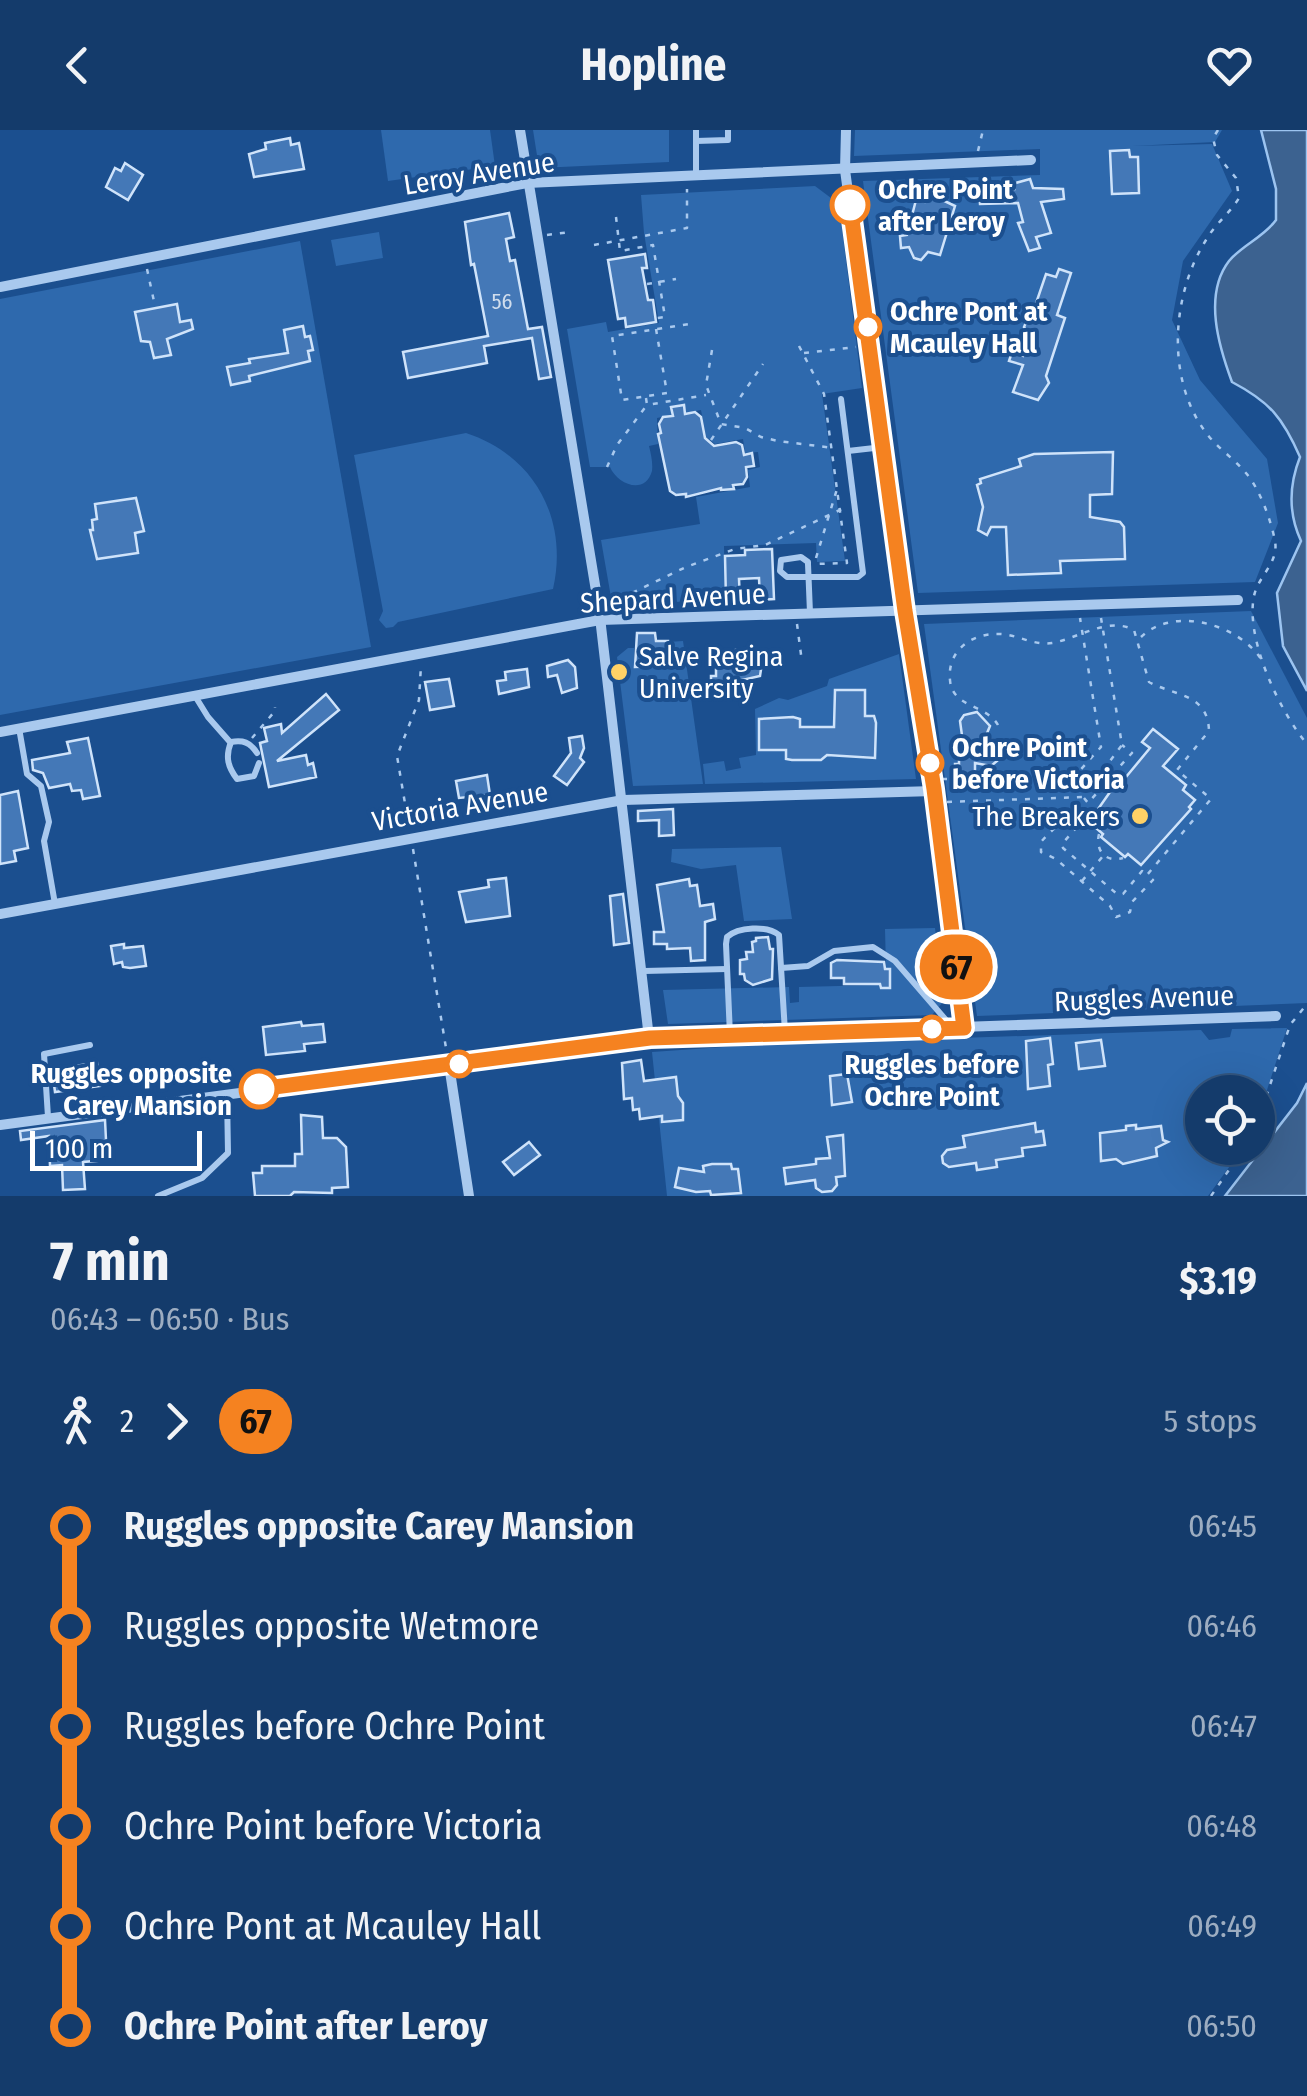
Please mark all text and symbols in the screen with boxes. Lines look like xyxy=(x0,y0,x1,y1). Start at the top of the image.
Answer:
icon: back xyxy=(50,38,105,93)
text: Hopline xyxy=(581,38,726,92)
icon: heart xyxy=(1202,38,1257,93)
street label: Leroy Avenue xyxy=(401,145,557,202)
place label: Ochre Point after Leroy xyxy=(878,173,1014,238)
marker: Ochre Point after Leroy xyxy=(831,186,869,224)
house number: 56 xyxy=(491,288,513,315)
place label: Ochre Pont at Mcauley Hall xyxy=(890,295,1049,360)
marker: Ochre Pont at Mcauley Hall xyxy=(855,314,881,340)
street label: Shepard Avenue xyxy=(580,577,767,620)
place label: Salve Regina University xyxy=(639,640,784,705)
marker: Salve Regina University xyxy=(608,661,630,683)
place label: Ochre Point before Victoria xyxy=(952,731,1125,796)
marker: Ochre Point before Victoria xyxy=(917,750,943,776)
street label: Victoria Avenue xyxy=(370,775,551,838)
place label: The Breakers xyxy=(972,800,1120,833)
marker: The Breakers xyxy=(1129,805,1151,827)
line badge: 67 xyxy=(911,934,1001,1000)
text: 67 xyxy=(940,946,972,988)
street label: Ruggles Avenue xyxy=(1053,979,1235,1018)
marker: Ruggles before Ochre Point xyxy=(919,1016,945,1042)
place label: Ruggles before Ochre Point xyxy=(845,1048,1019,1113)
unlabelled marker xyxy=(446,1051,472,1077)
place label: Ruggles opposite Carey Mansion xyxy=(31,1057,232,1122)
marker: Ruggles opposite Carey Mansion xyxy=(240,1070,278,1108)
map controls xyxy=(1185,1075,1275,1165)
button: locate xyxy=(1185,1075,1275,1165)
scale bar xyxy=(30,1126,202,1170)
text: 100 m xyxy=(45,1132,113,1165)
text: 7 min xyxy=(50,1229,170,1295)
text: $3.19 xyxy=(1179,1258,1257,1304)
text: 06:43 – 06:50 · Bus xyxy=(50,1300,289,1338)
icon: walk xyxy=(50,1394,105,1449)
icon: forward xyxy=(149,1394,204,1449)
text: 67 xyxy=(239,1400,272,1442)
text: 2 xyxy=(120,1402,134,1440)
text: 5 stops xyxy=(1164,1402,1257,1440)
text: Ruggles opposite Carey Mansion xyxy=(124,1503,634,1549)
text: 06:45 xyxy=(1188,1507,1257,1545)
text: Ruggles opposite Wetmore xyxy=(124,1603,539,1649)
text: 06:46 xyxy=(1186,1607,1257,1645)
text: Ruggles before Ochre Point xyxy=(124,1703,545,1749)
text: 06:47 xyxy=(1190,1707,1257,1745)
text: Ochre Point before Victoria xyxy=(124,1803,542,1849)
text: 06:48 xyxy=(1186,1807,1257,1845)
text: Ochre Pont at Mcauley Hall xyxy=(124,1903,541,1949)
text: 06:49 xyxy=(1187,1907,1257,1945)
text: Ochre Point after Leroy xyxy=(124,2003,488,2049)
text: 06:50 xyxy=(1186,2007,1257,2045)

